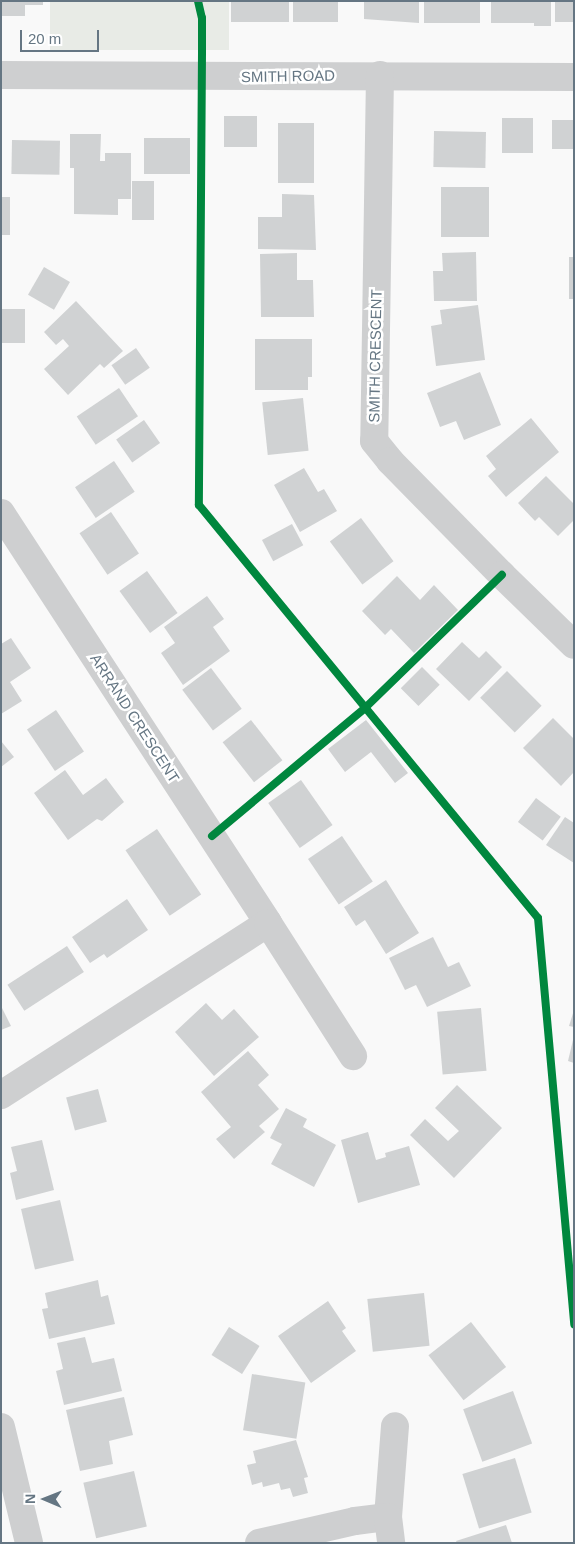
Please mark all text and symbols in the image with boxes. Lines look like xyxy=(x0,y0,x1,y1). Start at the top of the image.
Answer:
scale bar xyxy=(22,20,101,52)
text: 20 m xyxy=(28,30,61,47)
street label: SMITH ROAD xyxy=(241,66,335,86)
street label: SMITH CRESCENT xyxy=(365,289,385,423)
street label: ARRAND CRESCENT xyxy=(87,650,183,786)
north arrow xyxy=(20,1474,70,1524)
text: N xyxy=(22,1494,38,1504)

